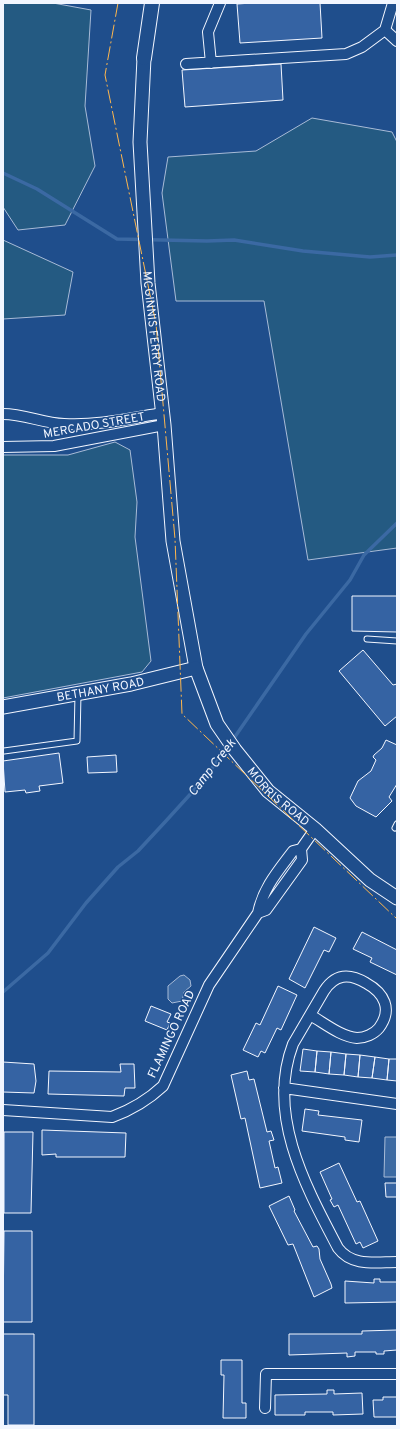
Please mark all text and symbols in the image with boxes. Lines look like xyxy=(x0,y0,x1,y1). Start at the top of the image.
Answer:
street label: MCGINNIS FERRY ROAD xyxy=(138,271,168,403)
street label: MERCADO STREET xyxy=(42,409,146,443)
street label: BETHANY ROAD xyxy=(56,674,146,706)
water label: Camp Creek xyxy=(185,736,240,800)
street label: MORRIS ROAD xyxy=(243,764,312,830)
street label: FLAMINGO ROAD xyxy=(145,988,199,1081)

